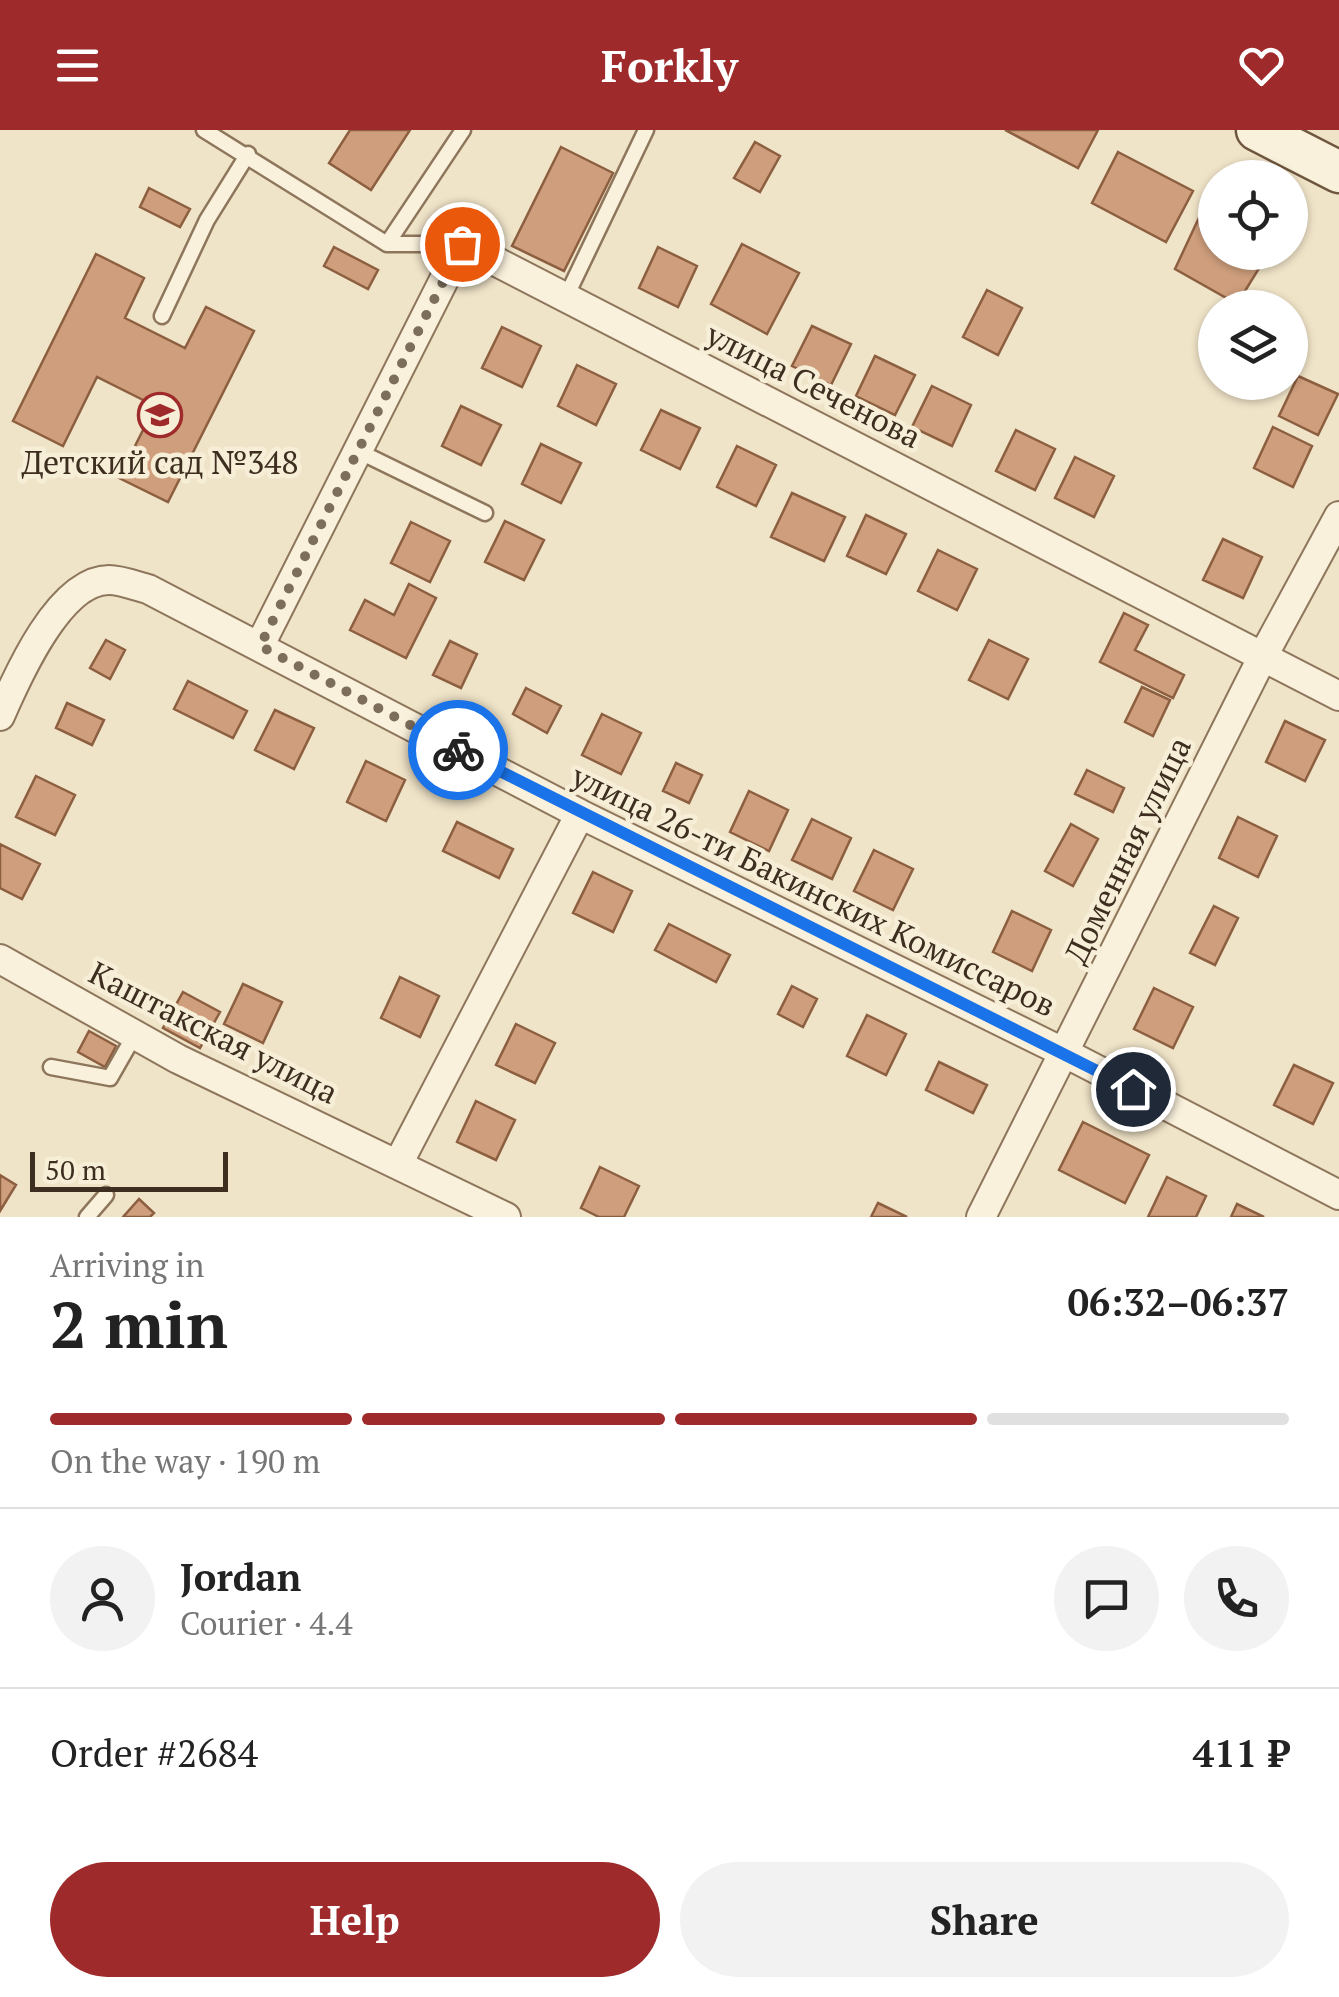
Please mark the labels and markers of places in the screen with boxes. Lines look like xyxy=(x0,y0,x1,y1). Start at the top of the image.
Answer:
pin xyxy=(420,202,505,287)
school or university icon: Детский сад №348 xyxy=(137,392,183,438)
place label: Детский сад №348 xyxy=(22,441,298,483)
pin xyxy=(1091,1047,1176,1132)

